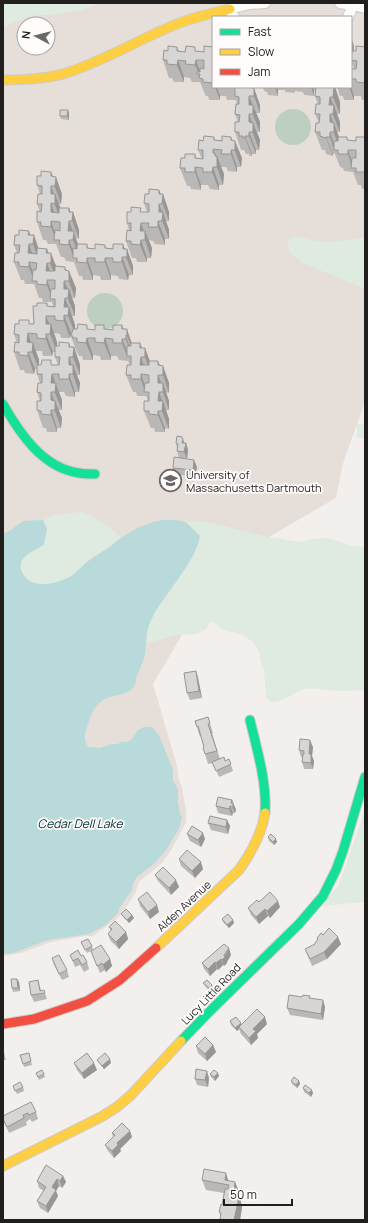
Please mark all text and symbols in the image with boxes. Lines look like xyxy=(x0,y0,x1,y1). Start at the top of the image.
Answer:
north arrow xyxy=(16,16,56,56)
legend xyxy=(212,16,352,88)
text: Fast xyxy=(248,23,272,40)
text: N xyxy=(18,30,34,40)
text: Slow xyxy=(248,43,274,60)
text: Jam xyxy=(248,63,270,80)
place label: University of Massachusetts Dartmouth xyxy=(186,467,322,495)
school or university icon: University of Massachusetts Dartmouth xyxy=(158,468,184,494)
water label: Cedar Dell Lake xyxy=(38,815,123,832)
street label: Alden Avenue xyxy=(153,876,214,935)
street label: Lucy Little Road xyxy=(178,960,244,1028)
scale bar xyxy=(224,1181,292,1207)
text: 50 m xyxy=(230,1186,257,1203)

